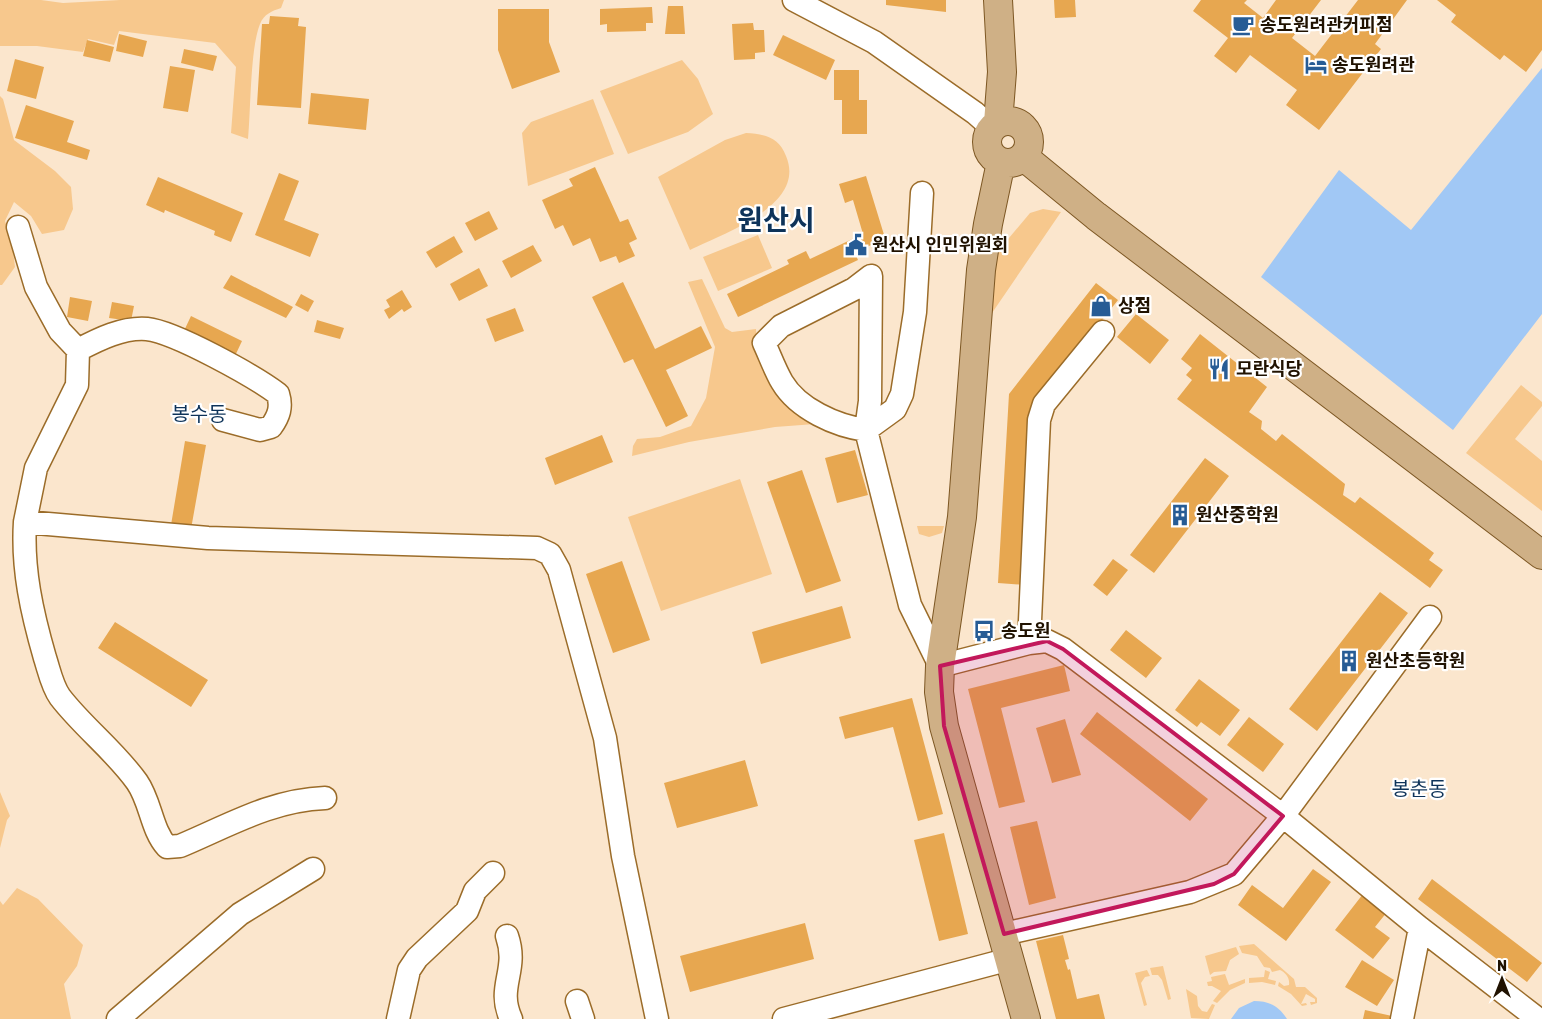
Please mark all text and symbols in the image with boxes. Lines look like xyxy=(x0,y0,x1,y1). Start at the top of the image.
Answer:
cafe icon: 송도원려관커피점 xyxy=(1230,12,1256,38)
place label: 송도원려관커피점 xyxy=(1260,14,1392,36)
hotel icon: 송도원려관 xyxy=(1303,52,1329,78)
place label: 송도원려관 xyxy=(1332,54,1415,76)
district label: 원산시 xyxy=(737,204,815,237)
public building icon: 원산시 인민위원회 xyxy=(843,232,869,258)
place label: 원산시 인민위원회 xyxy=(872,234,1008,256)
shop icon: 상점 xyxy=(1088,293,1114,319)
place label: 상점 xyxy=(1118,295,1151,317)
restaurant icon: 모란식당 xyxy=(1206,356,1232,382)
place label: 모란식당 xyxy=(1236,358,1302,380)
district label: 봉수동 xyxy=(171,402,227,426)
building icon: 원산중학원 xyxy=(1167,502,1193,528)
place label: 원산중학원 xyxy=(1196,504,1279,526)
bus stop icon: 송도원 xyxy=(971,618,997,644)
place label: 송도원 xyxy=(1001,620,1051,642)
building icon: 원산초등학원 xyxy=(1336,648,1362,674)
place label: 원산초등학원 xyxy=(1366,650,1465,672)
district label: 봉춘동 xyxy=(1391,777,1447,801)
north arrow xyxy=(1477,954,1527,1004)
text: N xyxy=(1497,958,1507,975)

